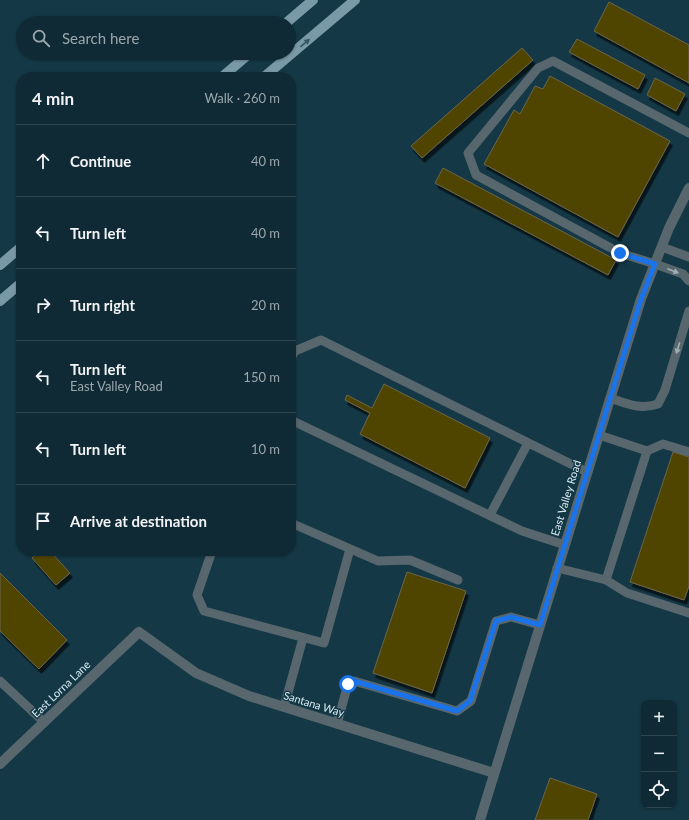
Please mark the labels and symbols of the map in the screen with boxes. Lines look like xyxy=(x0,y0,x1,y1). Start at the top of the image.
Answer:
one-way arrow xyxy=(299,38,310,47)
route end xyxy=(611,244,629,262)
one-way arrow xyxy=(667,268,679,274)
one-way arrow xyxy=(675,343,681,355)
street label: East Valley Road xyxy=(548,458,583,537)
street label: East Lorna Lane xyxy=(29,657,93,720)
route start xyxy=(339,675,357,693)
street label: Santana Way xyxy=(282,688,346,719)

